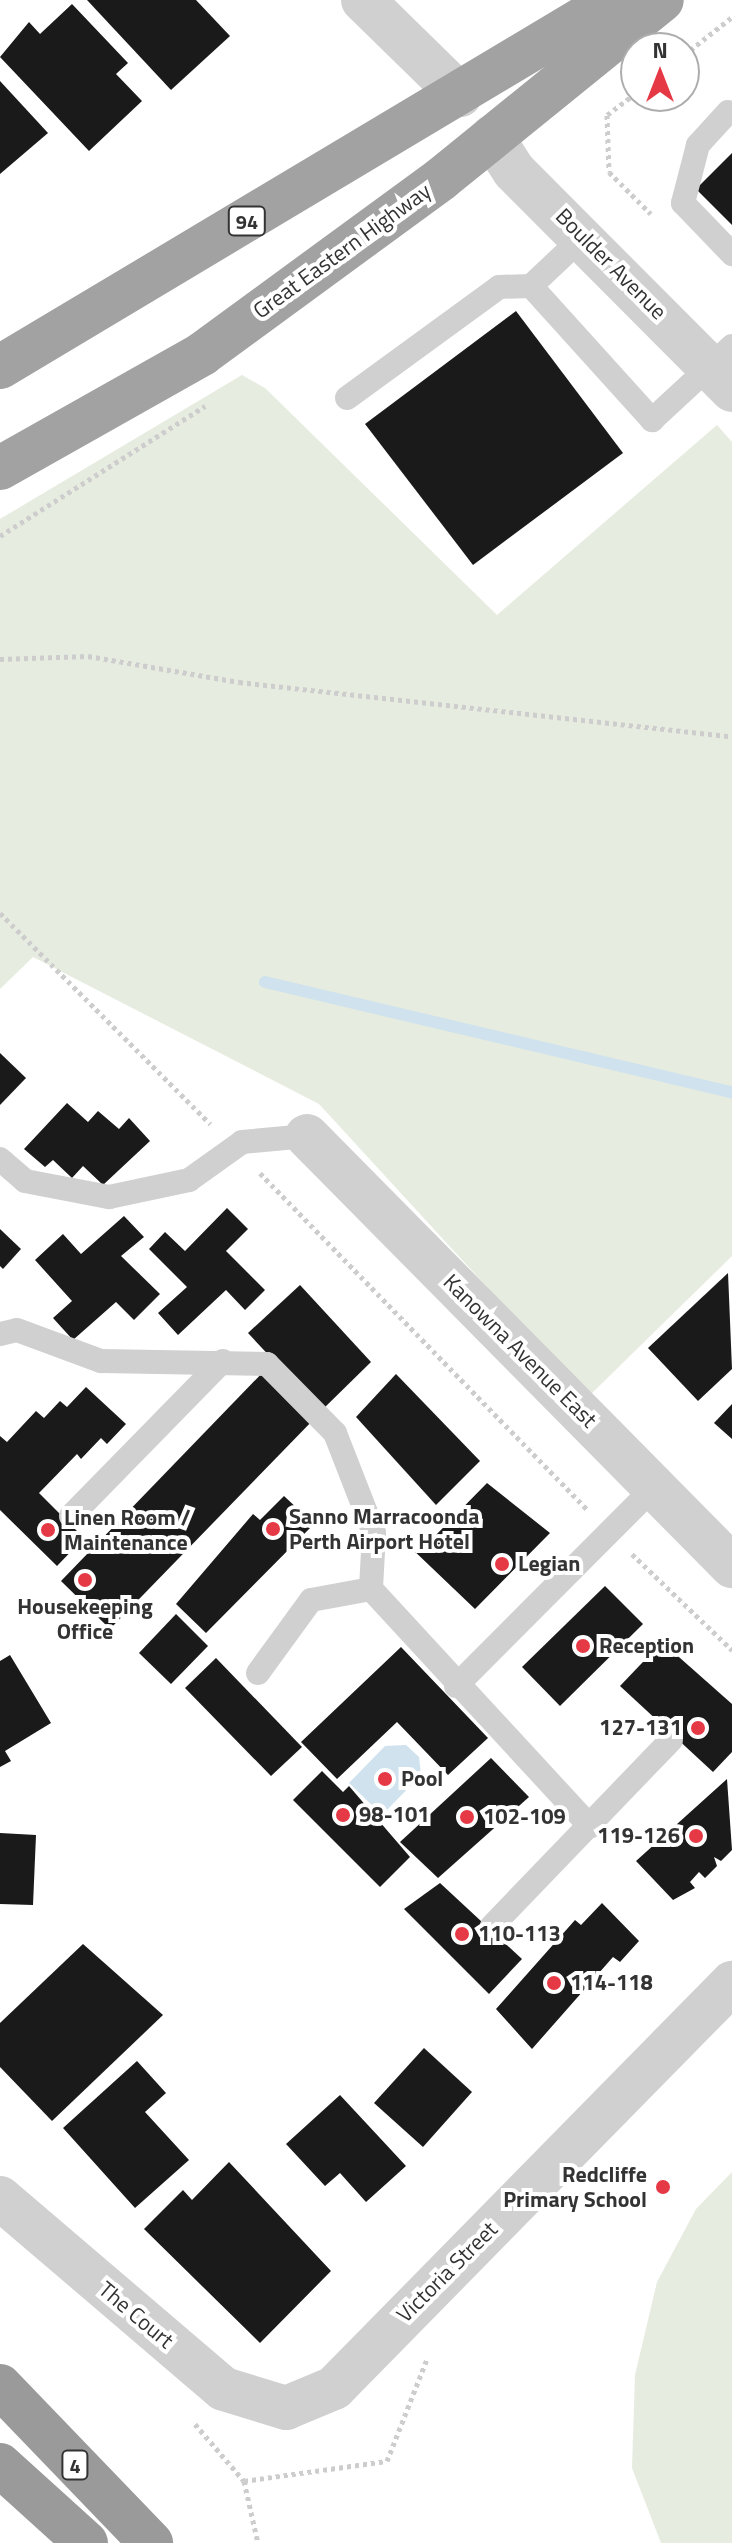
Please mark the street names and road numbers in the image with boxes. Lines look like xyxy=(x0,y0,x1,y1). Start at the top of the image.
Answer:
street label: Great Eastern Highway xyxy=(248,178,436,324)
street label: Boulder Avenue xyxy=(550,203,672,325)
road number: 94 xyxy=(227,205,267,237)
street label: Kanowna Avenue East xyxy=(438,1269,602,1433)
street label: Victoria Street xyxy=(391,2216,503,2328)
street label: The Court xyxy=(93,2276,179,2354)
road number: 4 xyxy=(61,2449,89,2481)

